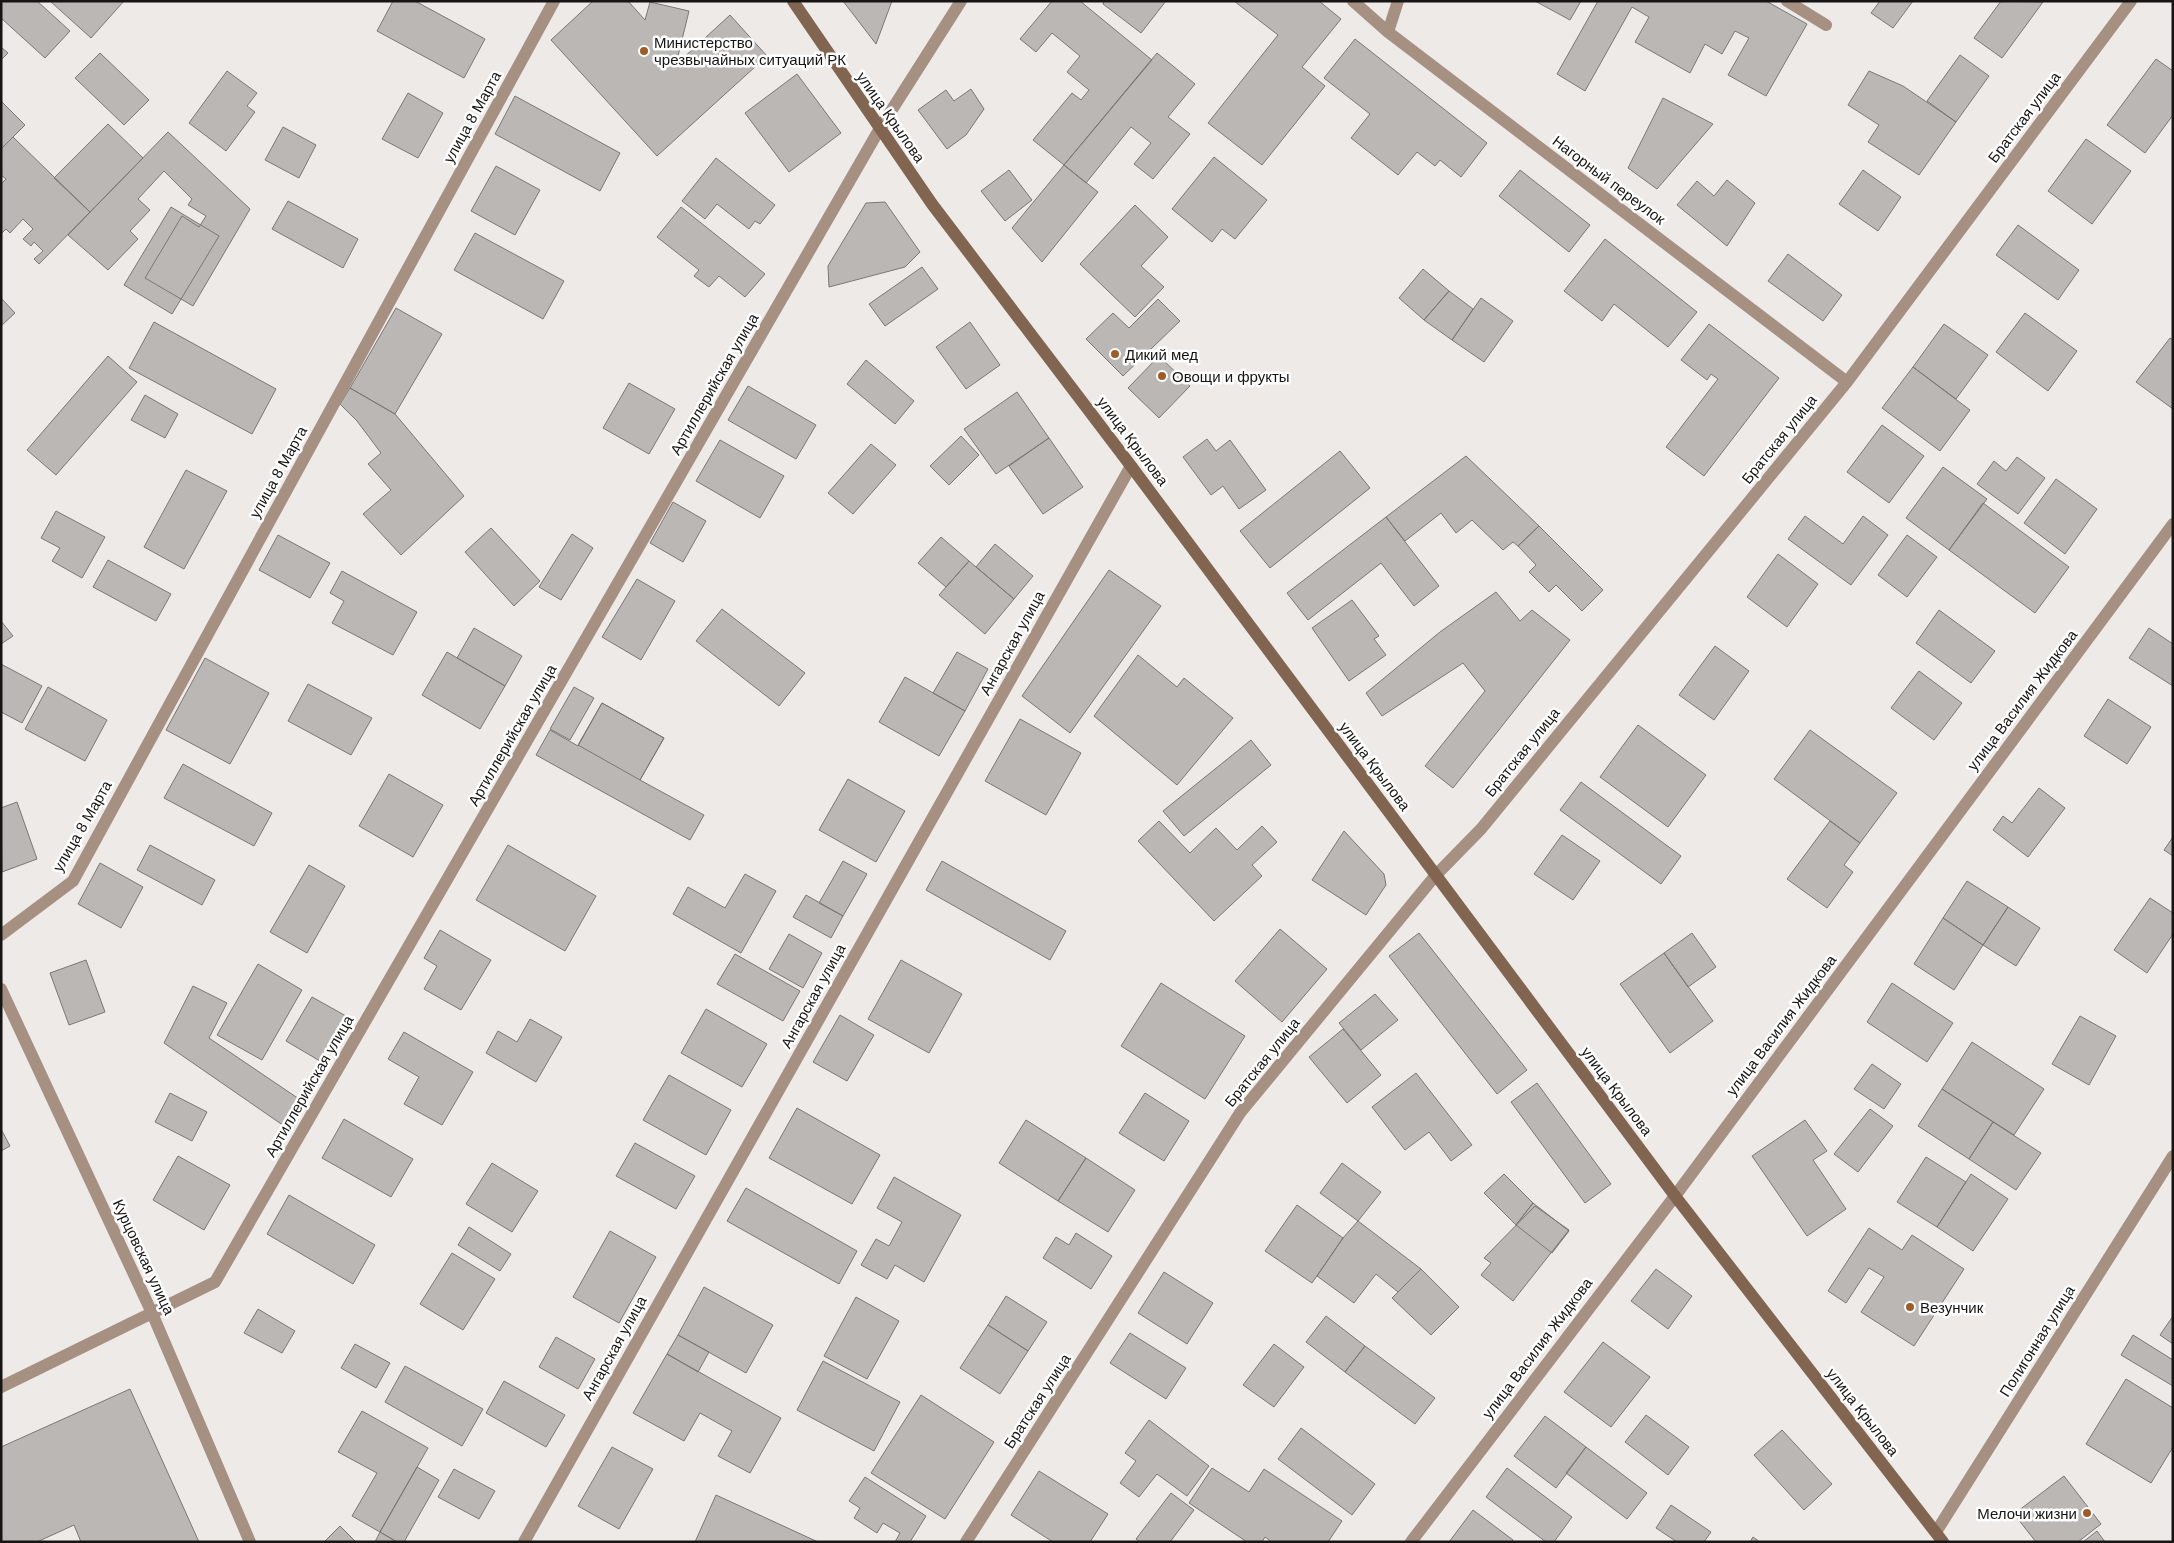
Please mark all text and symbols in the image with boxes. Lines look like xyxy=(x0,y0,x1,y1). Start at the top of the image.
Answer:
place label: Министерство чрезвычайных ситуаций РК xyxy=(654,34,846,68)
marker: Министерство чрезвычайных ситуаций РК xyxy=(638,45,650,57)
street label: улица 8 Марта xyxy=(440,68,504,166)
street label: улица Крылова xyxy=(853,68,929,166)
street label: Братская улица xyxy=(1984,68,2064,166)
street label: Нагорный переулок xyxy=(1549,132,1669,228)
street label: Артиллерийская улица xyxy=(667,310,762,458)
place label: Дикий мед xyxy=(1125,346,1198,363)
marker: Дикий мед xyxy=(1109,348,1121,360)
place label: Овощи и фрукты xyxy=(1172,368,1290,385)
marker: Овощи и фрукты xyxy=(1156,370,1168,382)
street label: Братская улица xyxy=(1738,391,1820,487)
street label: улица Крылова xyxy=(1094,393,1172,489)
street label: улица 8 Марта xyxy=(246,423,310,521)
street label: Ангарская улица xyxy=(976,587,1048,698)
street label: улица Василия Жидкова xyxy=(1964,626,2081,773)
street label: Артиллерийская улица xyxy=(465,661,560,809)
street label: Братская улица xyxy=(1481,704,1563,800)
street label: улица Крылова xyxy=(1336,718,1414,814)
street label: улица 8 Марта xyxy=(49,777,115,874)
street label: Ангарская улица xyxy=(777,940,849,1051)
street label: улица Василия Жидкова xyxy=(1723,951,1840,1098)
street label: Артиллерийская улица xyxy=(262,1012,357,1160)
street label: Братская улица xyxy=(1221,1014,1303,1110)
street label: улица Крылова xyxy=(1578,1043,1656,1139)
street label: Курцовская улица xyxy=(110,1197,178,1318)
street label: улица Василия Жидкова xyxy=(1479,1274,1596,1421)
street label: Полигонная улица xyxy=(1996,1282,2078,1400)
street label: Ангарская улица xyxy=(578,1292,650,1403)
place label: Везунчик xyxy=(1920,1299,1984,1316)
marker: Везунчик xyxy=(1904,1301,1916,1313)
street label: Братская улица xyxy=(1000,1350,1074,1451)
street label: улица Крылова xyxy=(1823,1365,1903,1460)
place label: Мелочи жизни xyxy=(1977,1505,2077,1522)
marker: Мелочи жизни xyxy=(2081,1507,2093,1519)

